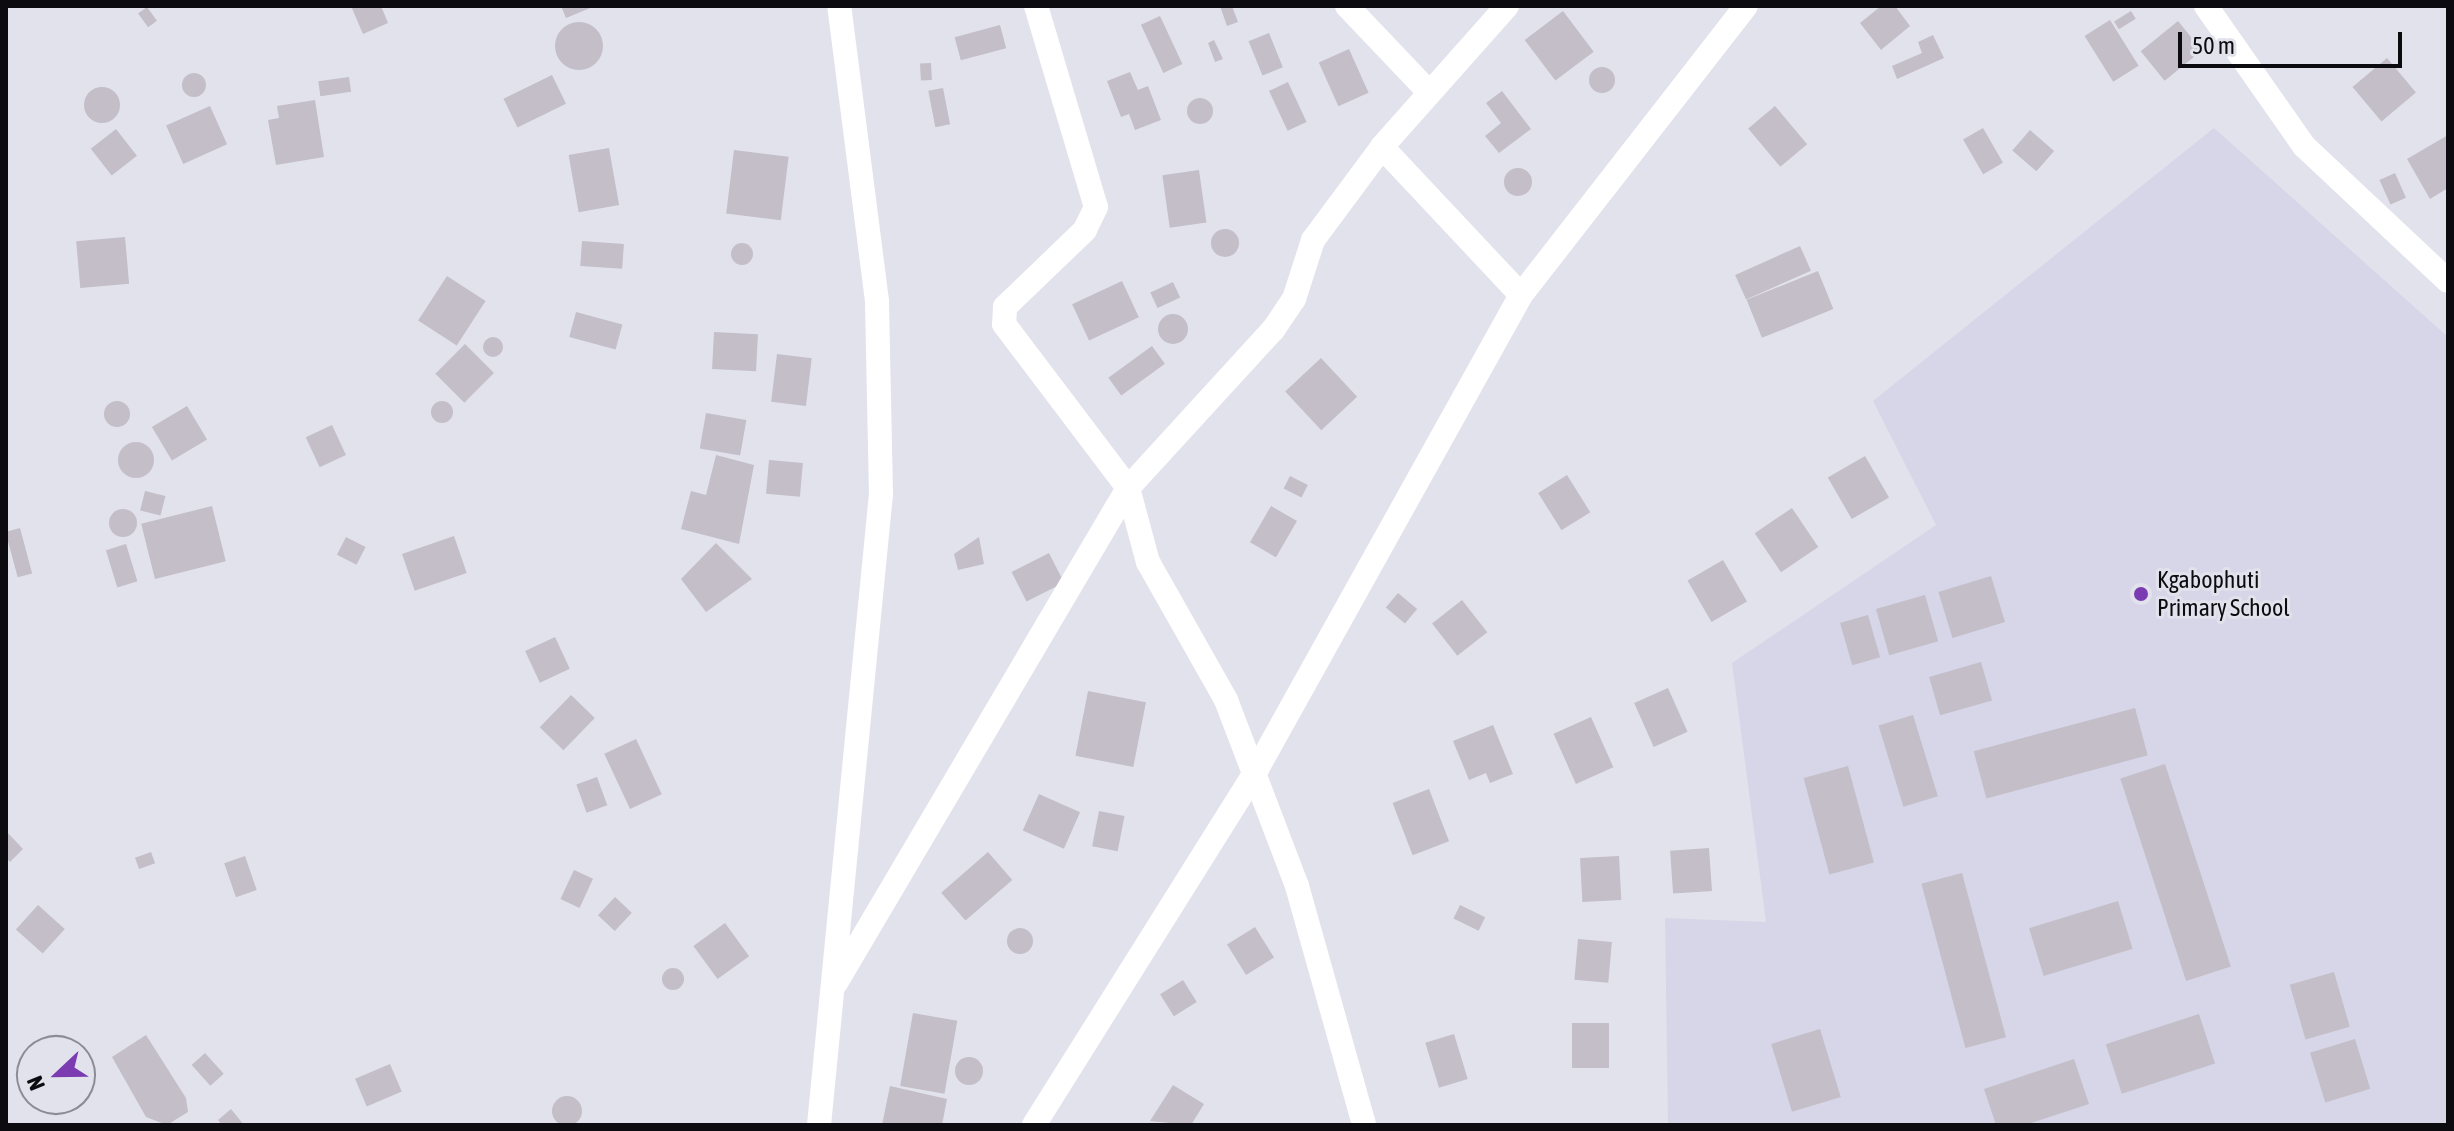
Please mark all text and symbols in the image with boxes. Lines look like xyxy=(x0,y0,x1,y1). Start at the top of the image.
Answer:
scale bar xyxy=(2182,16,2406,66)
text: 50 m xyxy=(2192,32,2235,59)
place label: Kgabophuti Primary School xyxy=(2157,566,2290,622)
marker: Kgabophuti Primary School xyxy=(2132,585,2150,603)
north arrow xyxy=(16,1035,96,1115)
text: N xyxy=(21,1072,50,1094)

